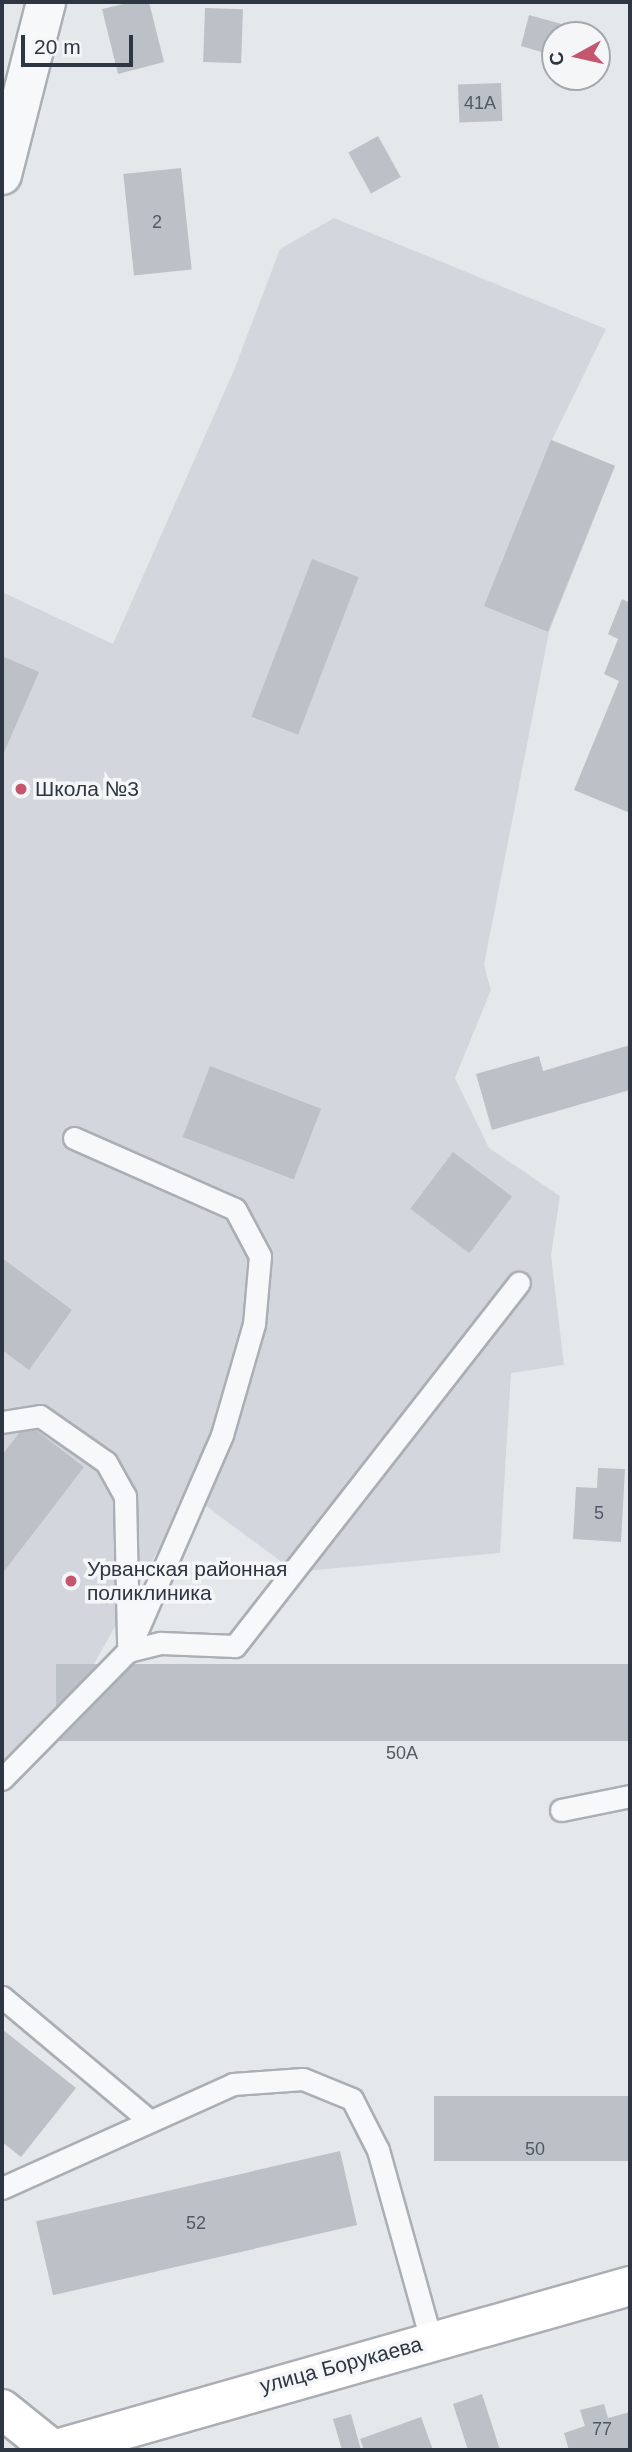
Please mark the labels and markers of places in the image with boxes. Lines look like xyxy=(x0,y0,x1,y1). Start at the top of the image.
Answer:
place label: Школа №3 xyxy=(35,776,139,802)
marker: Школа №3 xyxy=(13,781,29,797)
place label: Урванская районная поликлиника xyxy=(87,1556,287,1606)
marker: Урванская районная поликлиника xyxy=(61,1571,81,1591)

